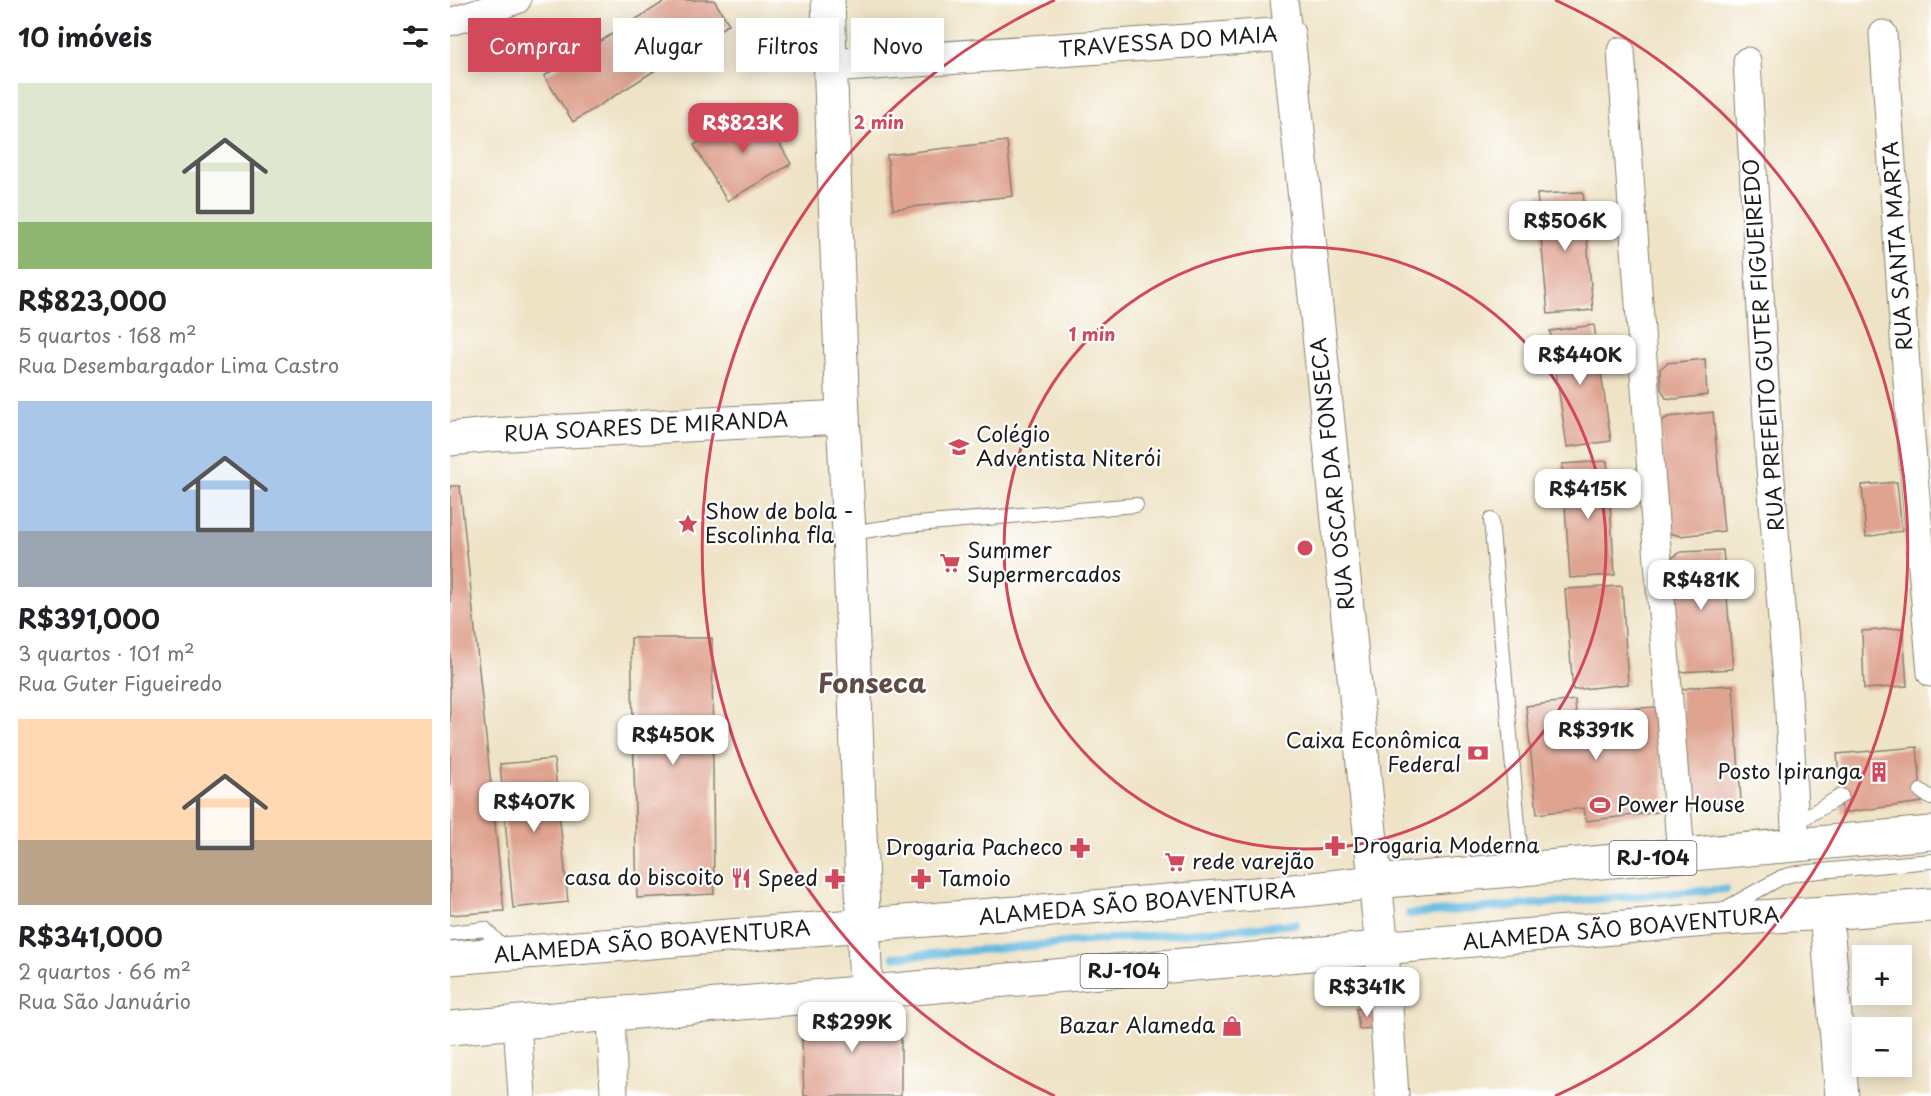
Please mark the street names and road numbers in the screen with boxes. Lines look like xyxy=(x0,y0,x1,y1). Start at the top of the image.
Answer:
street label: TRAVESSA DO MAIA xyxy=(1057,16,1278,64)
street label: RUA SANTA MARTA xyxy=(1873,140,1919,352)
street label: RUA PREFEITO GUTER FIGUEIREDO xyxy=(1733,158,1791,532)
street label: RUA OSCAR DA FONSECA xyxy=(1301,336,1361,612)
street label: RUA SOARES DE MIRANDA xyxy=(503,402,789,448)
road number: RJ-104 xyxy=(1610,841,1696,875)
street label: ALAMEDA SÃO BOAVENTURA xyxy=(977,872,1297,932)
street label: ALAMEDA SÃO BOAVENTURA xyxy=(1461,897,1781,957)
street label: ALAMEDA SÃO BOAVENTURA xyxy=(492,910,812,970)
road number: RJ-104 xyxy=(1080,954,1168,988)

